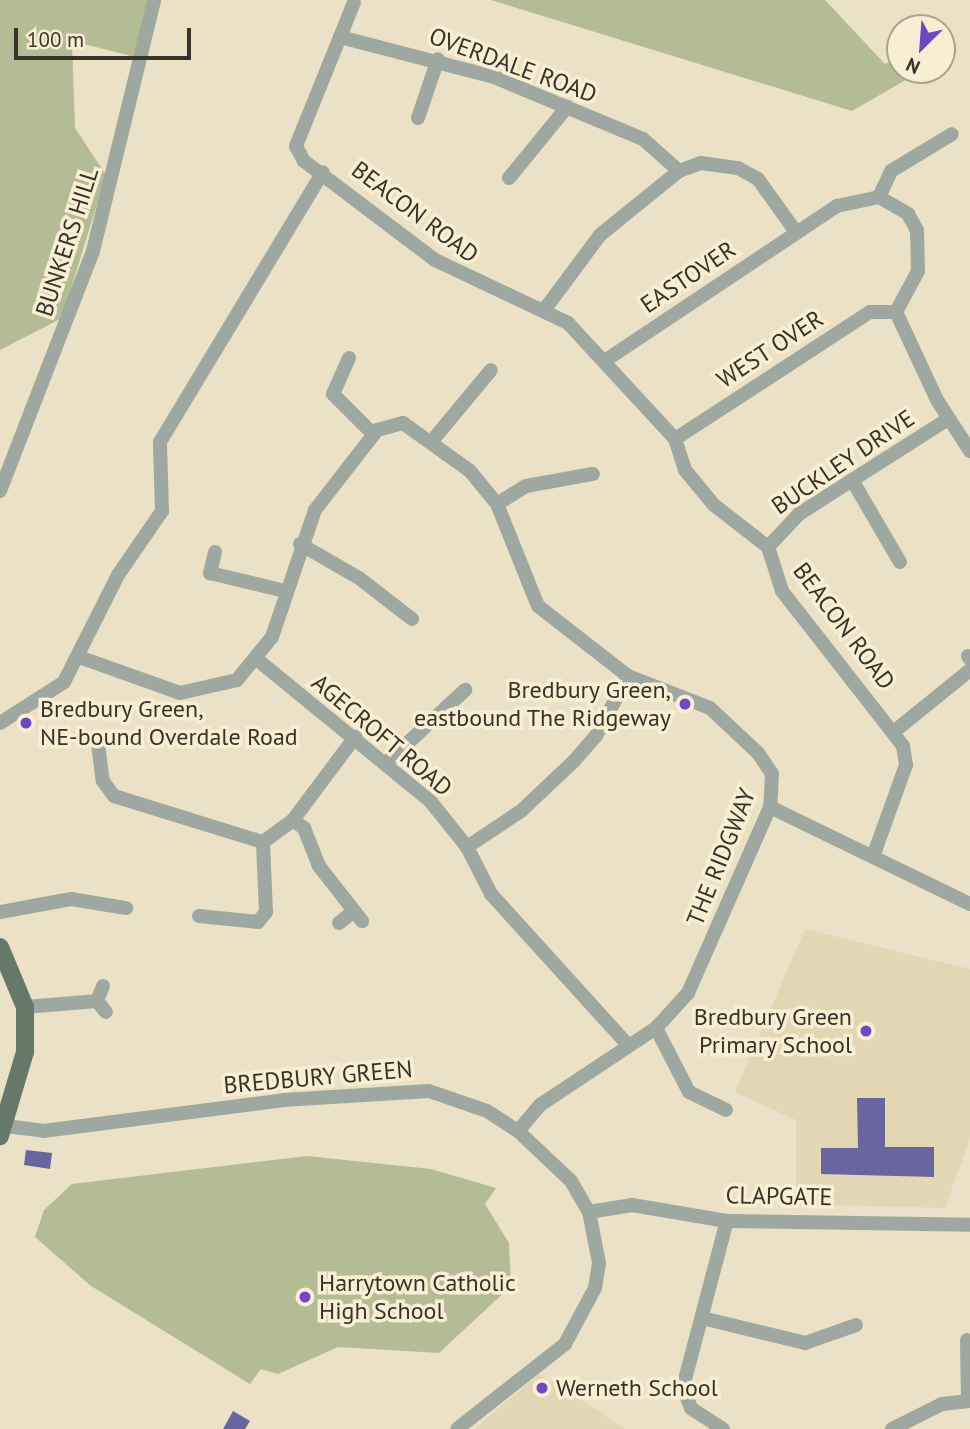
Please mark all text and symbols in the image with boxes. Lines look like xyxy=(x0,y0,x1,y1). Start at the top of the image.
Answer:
scale bar xyxy=(18,14,194,58)
north arrow xyxy=(886,14,956,84)
street label: OVERDALE ROAD xyxy=(425,21,601,109)
text: 100 m xyxy=(27,26,84,53)
text: N xyxy=(902,53,924,80)
street label: BEACON ROAD xyxy=(346,155,484,269)
street label: BUNKERS HILL xyxy=(29,164,105,320)
street label: EASTOVER xyxy=(635,235,741,319)
street label: WEST OVER xyxy=(711,304,829,394)
street label: BUCKLEY DRIVE xyxy=(766,403,920,521)
street label: BEACON ROAD xyxy=(787,557,901,695)
street label: AGECROFT ROAD xyxy=(306,668,458,802)
place label: Bredbury Green, eastbound The Ridgeway xyxy=(413,676,671,732)
place label: Bredbury Green, NE-bound Overdale Road xyxy=(40,695,298,751)
marker: Bredbury Green, eastbound The Ridgeway xyxy=(677,696,693,712)
marker: Bredbury Green, NE-bound Overdale Road xyxy=(18,715,34,731)
street label: THE RIDGWAY xyxy=(680,784,762,930)
place label: Bredbury Green Primary School xyxy=(693,1003,852,1059)
marker: Bredbury Green Primary School xyxy=(858,1023,874,1039)
street label: BREDBURY GREEN xyxy=(222,1054,414,1100)
street label: CLAPGATE xyxy=(725,1181,833,1211)
place label: Harrytown Catholic High School xyxy=(319,1269,516,1325)
marker: Harrytown Catholic High School xyxy=(297,1289,313,1305)
place label: Werneth School xyxy=(556,1374,718,1402)
marker: Werneth School xyxy=(534,1380,550,1396)

